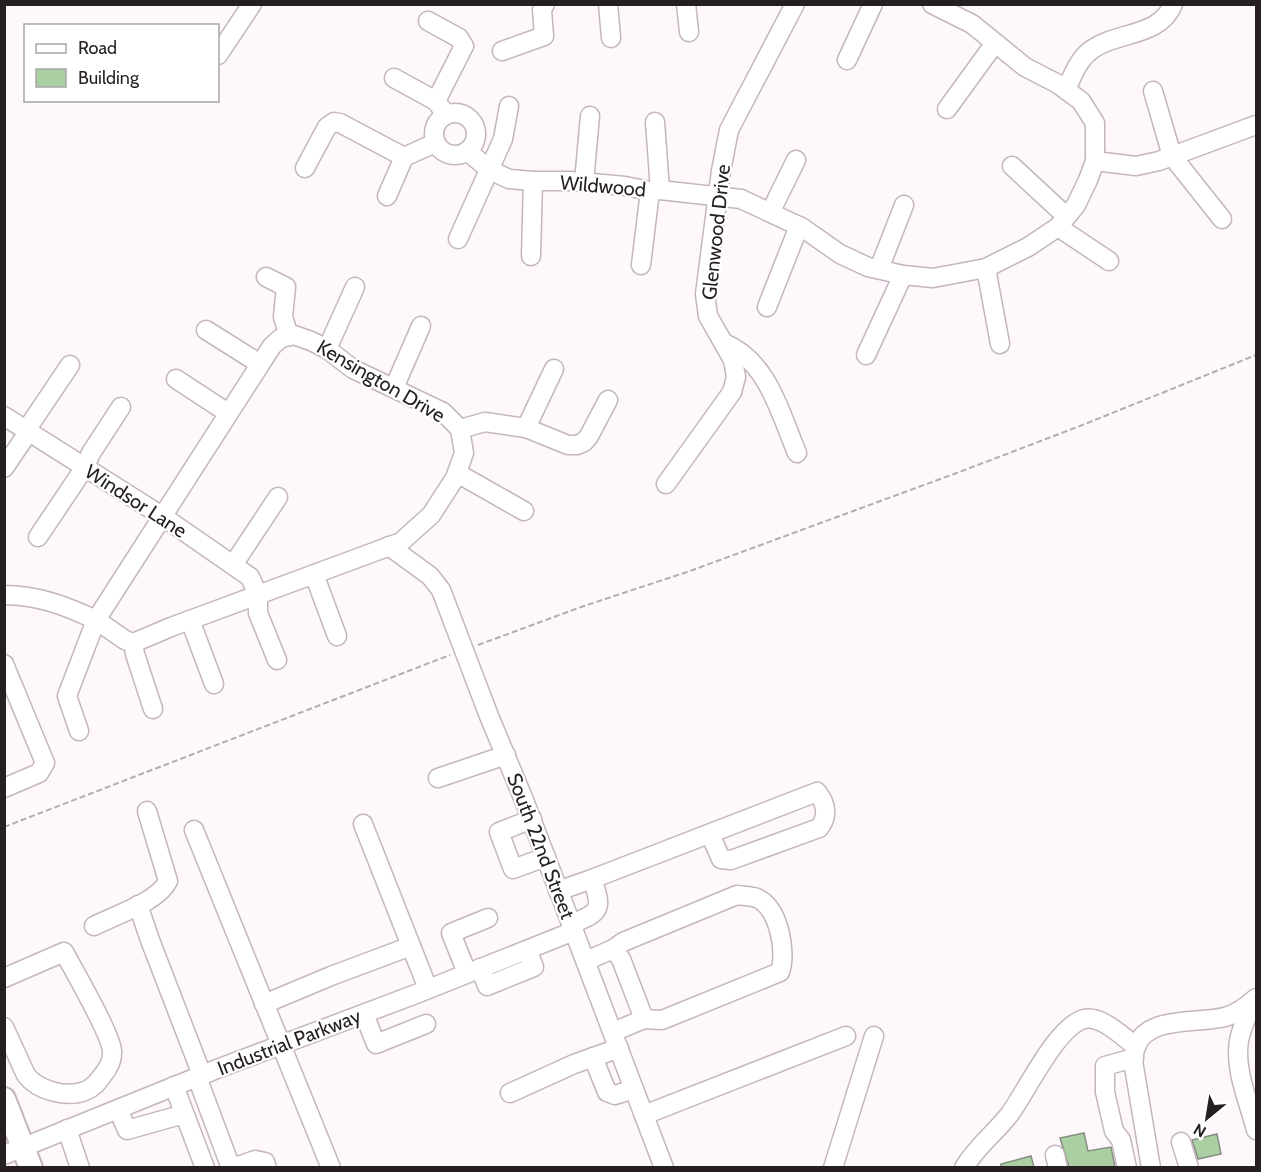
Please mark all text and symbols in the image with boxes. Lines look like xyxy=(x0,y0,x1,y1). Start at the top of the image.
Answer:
legend xyxy=(24,24,219,102)
text: Road xyxy=(78,37,117,59)
text: Building xyxy=(78,67,140,89)
street label: Glenwood Drive xyxy=(697,163,735,301)
street label: Wildwood xyxy=(559,170,647,202)
street label: Kensington Drive xyxy=(313,335,449,427)
street label: Windsor Lane xyxy=(81,459,191,543)
street label: South 22nd Street xyxy=(502,770,580,923)
street label: Industrial Parkway xyxy=(214,1004,364,1080)
north arrow xyxy=(1177,1088,1237,1148)
text: N xyxy=(1190,1120,1209,1142)

